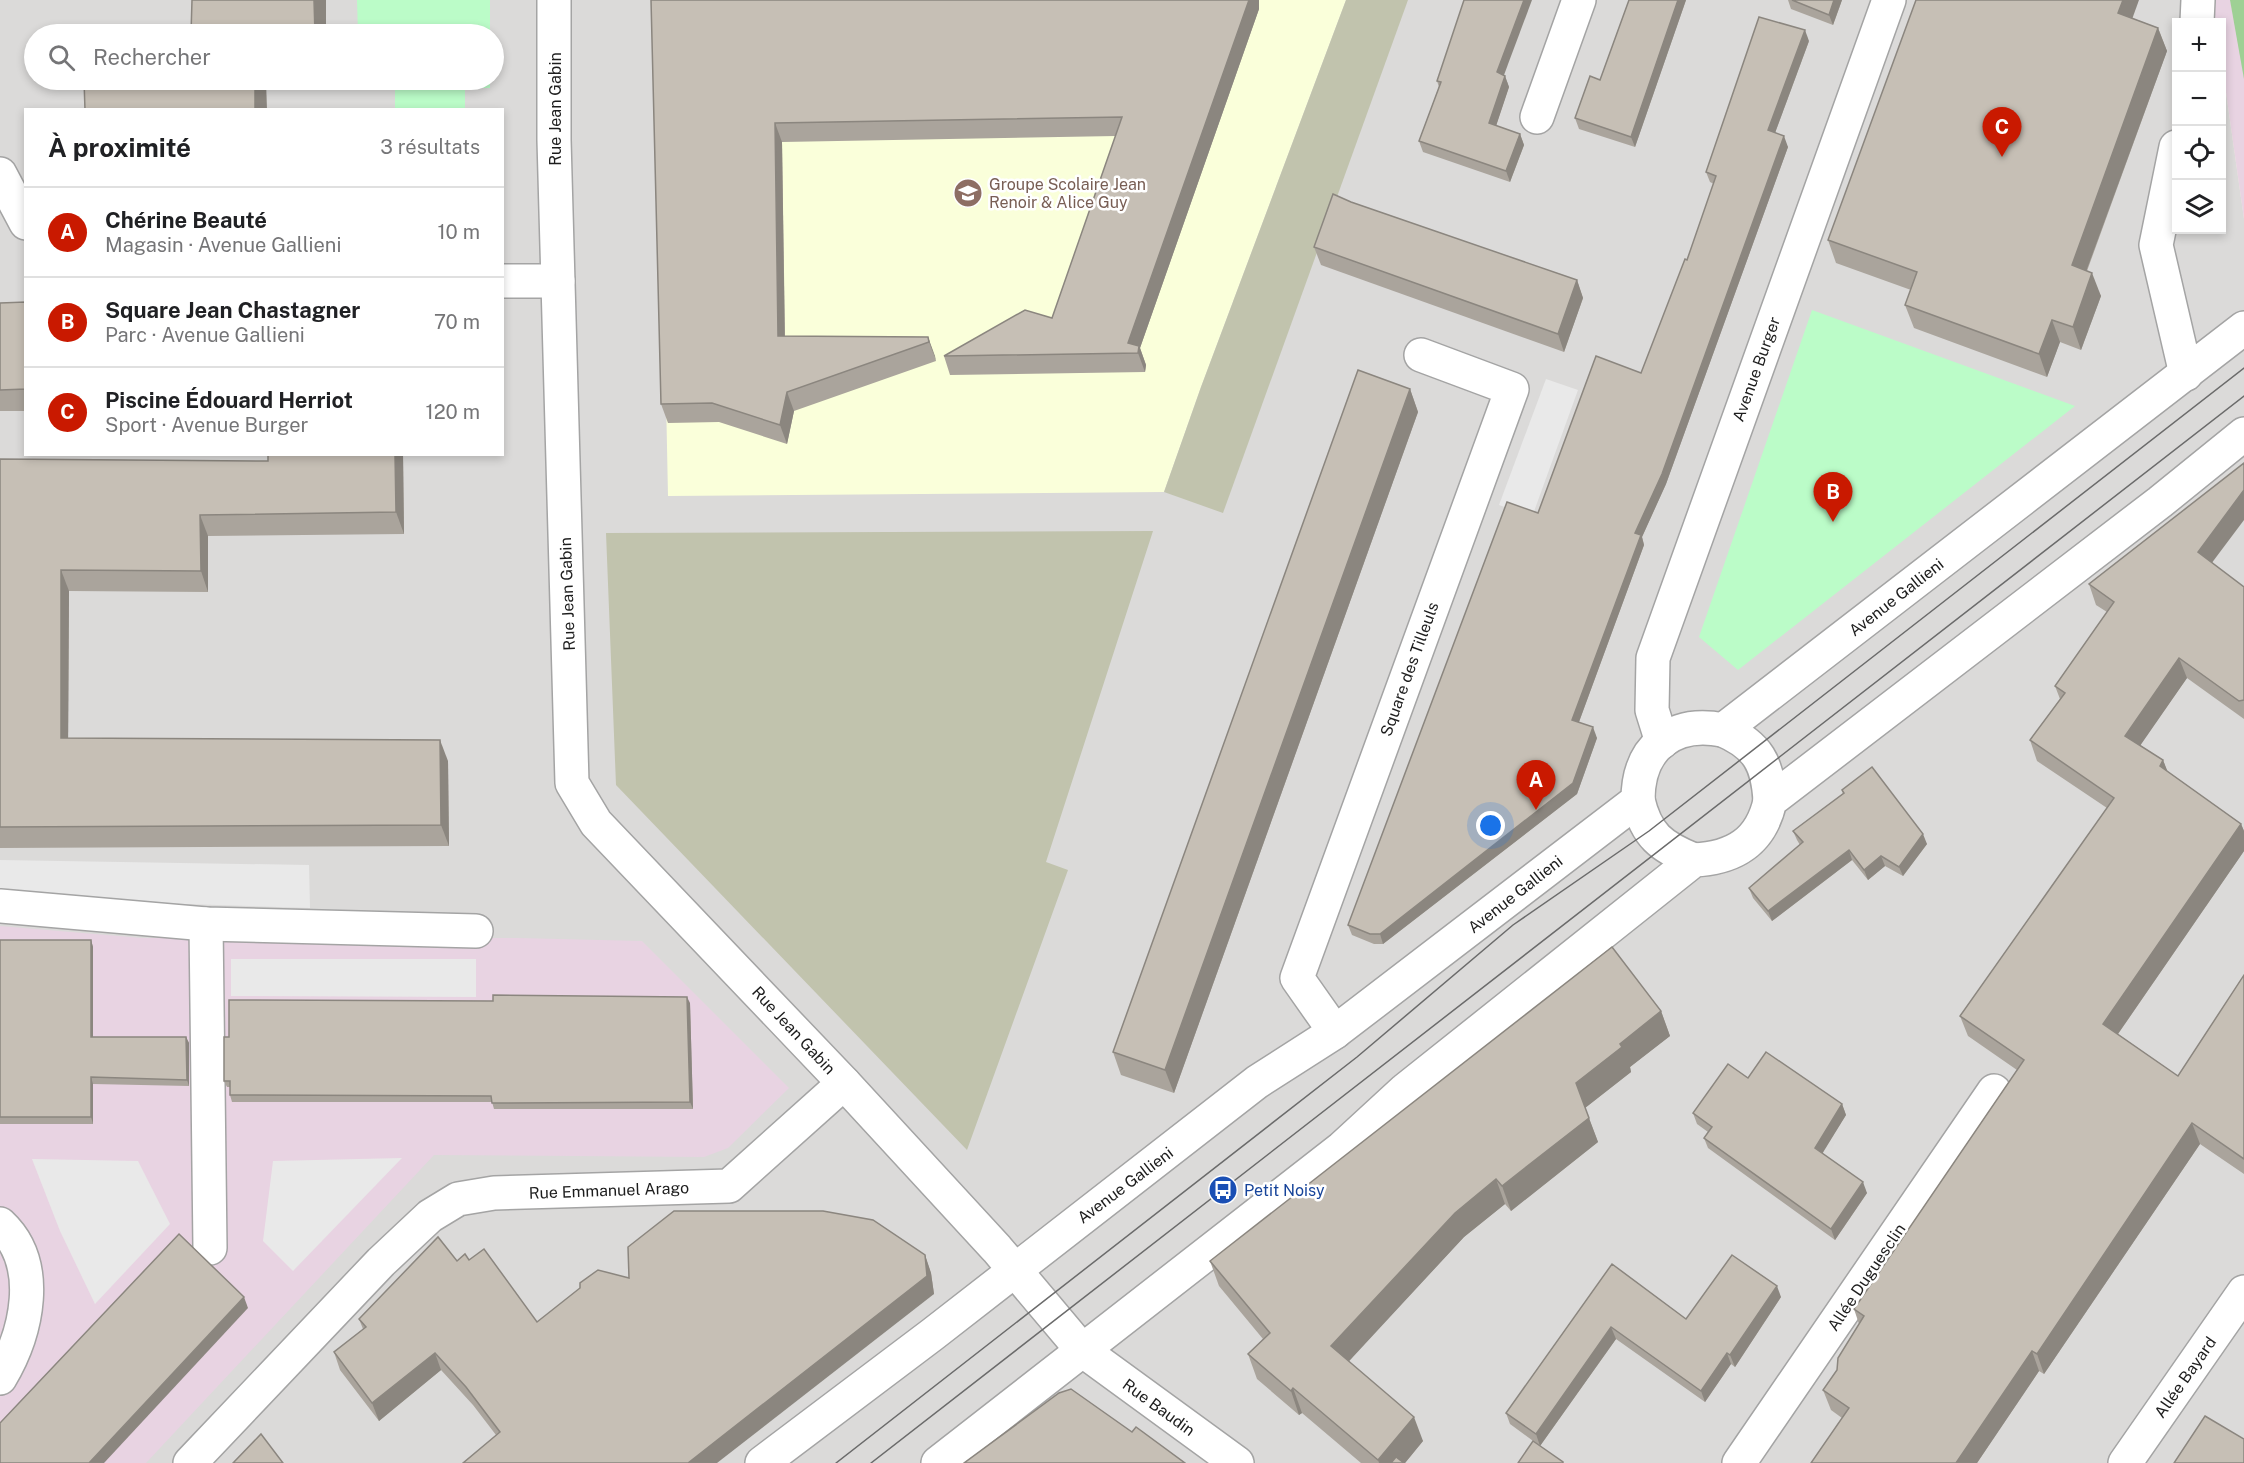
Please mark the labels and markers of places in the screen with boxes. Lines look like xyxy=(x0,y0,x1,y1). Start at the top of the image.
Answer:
pin: C xyxy=(1982,108,2022,157)
place label: Groupe Scolaire Jean Renoir & Alice Guy xyxy=(989,175,1146,212)
school or university icon: Groupe Scolaire Jean Renoir & Alice Guy xyxy=(952,177,984,209)
pin: B xyxy=(1814,472,1852,522)
pin: A xyxy=(1516,760,1556,810)
bus stop icon: Petit Noisy xyxy=(1207,1174,1239,1206)
place label: Petit Noisy xyxy=(1244,1181,1325,1200)

